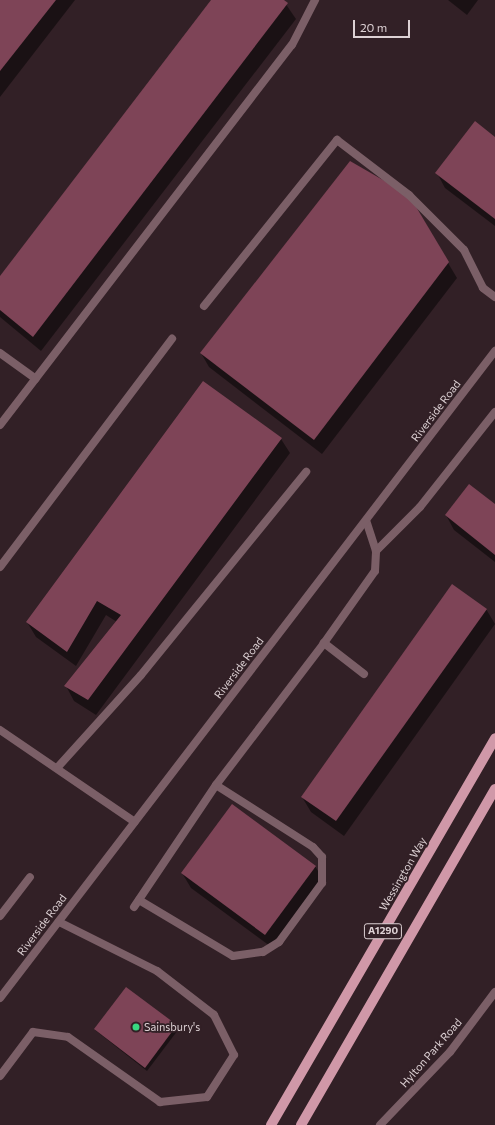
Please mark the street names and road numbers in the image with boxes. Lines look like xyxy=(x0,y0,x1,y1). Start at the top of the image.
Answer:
street label: Riverside Road xyxy=(409,378,463,444)
street label: Riverside Road xyxy=(212,635,266,701)
street label: Wessington Way xyxy=(377,835,429,913)
street label: Riverside Road xyxy=(15,892,69,958)
road number: A1290 xyxy=(363,923,403,939)
street label: Hylton Park Road xyxy=(397,1016,465,1090)

